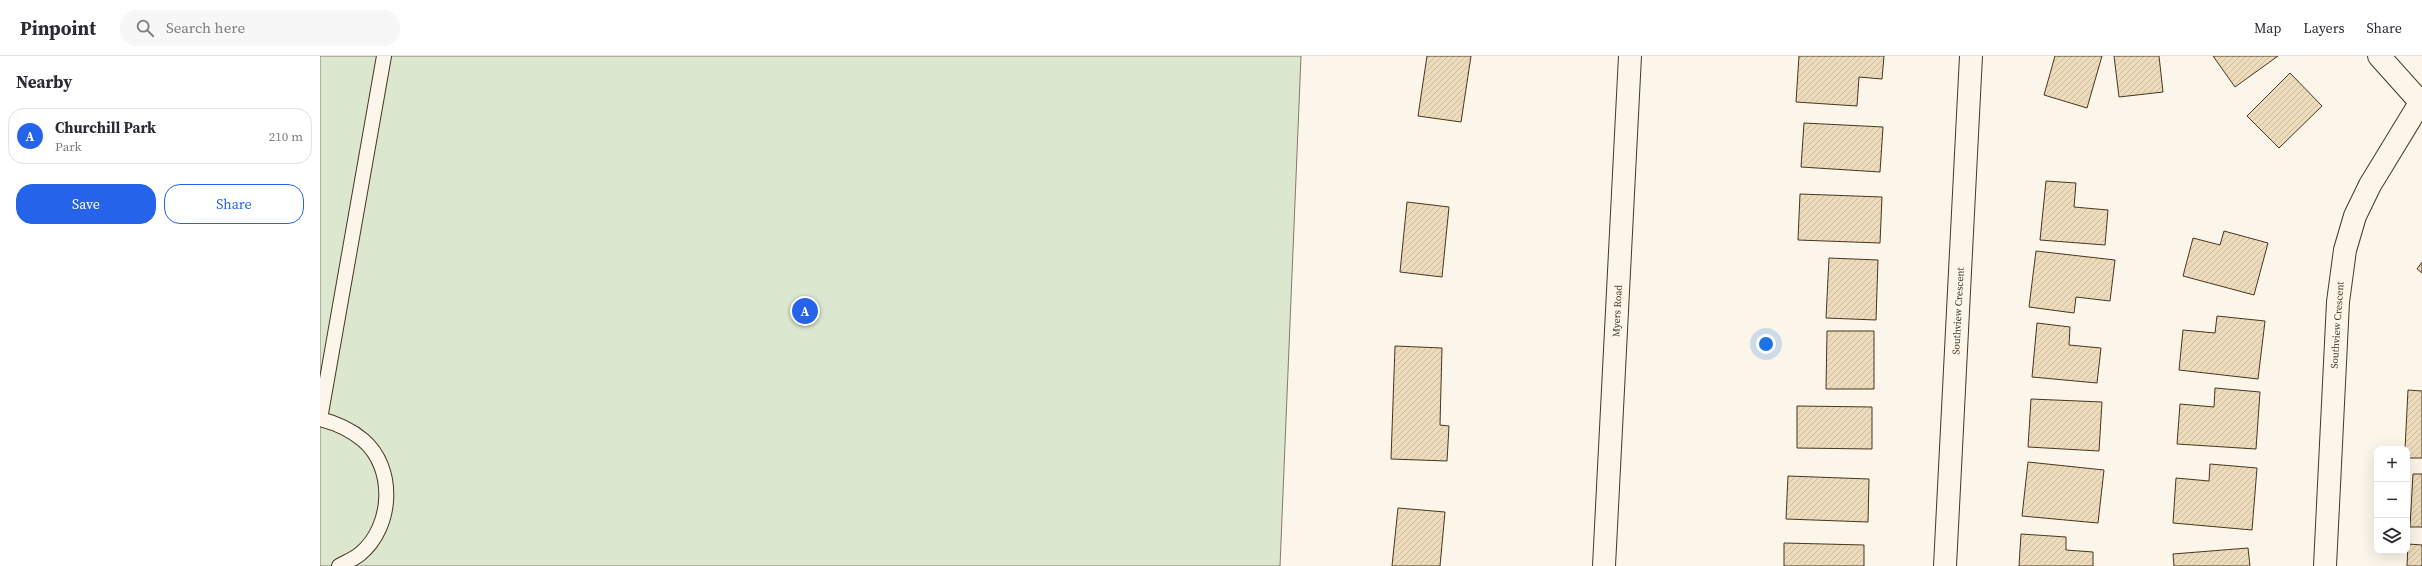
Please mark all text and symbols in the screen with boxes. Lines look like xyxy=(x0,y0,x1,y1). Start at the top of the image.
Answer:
search box xyxy=(120,10,400,46)
text: Pinpoint xyxy=(20,15,96,41)
icon: search xyxy=(134,17,156,39)
text: Search here xyxy=(166,17,245,38)
text: Map xyxy=(2254,18,2281,38)
text: Layers xyxy=(2303,18,2345,38)
text: Share xyxy=(2367,18,2402,38)
text: Nearby xyxy=(16,70,72,94)
text: Churchill Park xyxy=(55,117,156,138)
text: A xyxy=(26,128,34,145)
text: 210 m xyxy=(269,128,303,145)
text: Park xyxy=(55,138,82,155)
button: Save xyxy=(16,184,156,224)
button: Share xyxy=(164,184,304,224)
street label: Southview Crescent xyxy=(1949,266,1967,355)
street label: Southview Crescent xyxy=(2327,280,2347,369)
street label: Myers Road xyxy=(1609,284,1625,337)
pin: A xyxy=(792,296,818,326)
your location xyxy=(1756,334,1776,354)
map controls xyxy=(2374,446,2410,554)
button: + xyxy=(2374,446,2410,482)
button: − xyxy=(2374,482,2410,518)
button: layers xyxy=(2374,518,2410,554)

